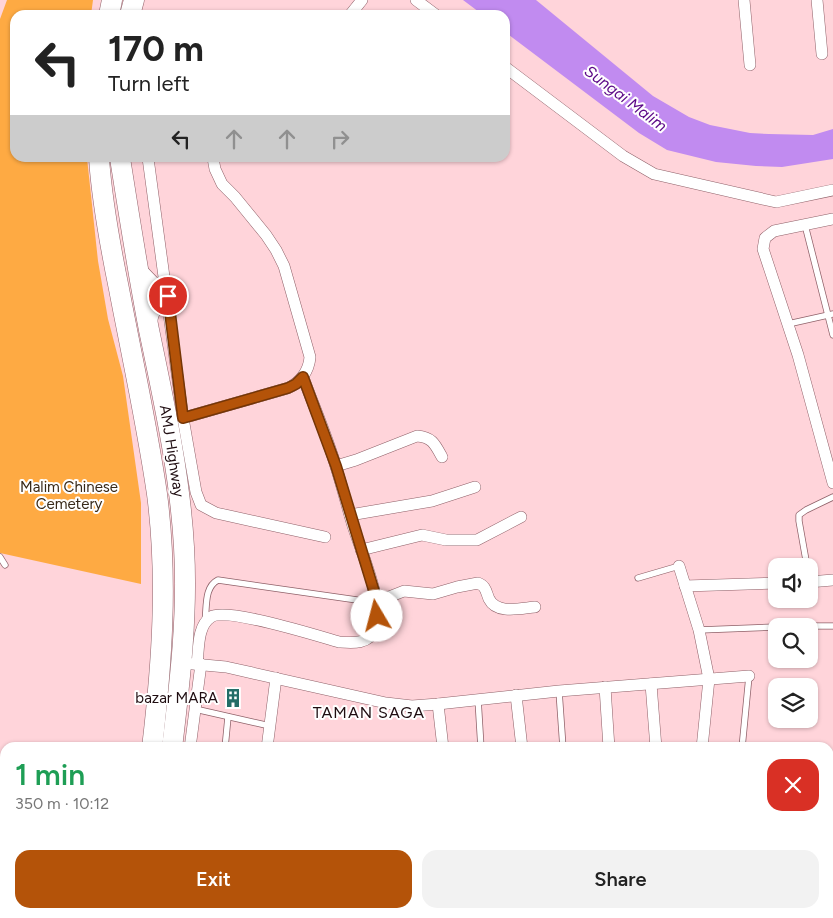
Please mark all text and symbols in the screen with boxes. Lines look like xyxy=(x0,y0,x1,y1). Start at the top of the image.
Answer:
text: 170 m xyxy=(108,28,204,70)
icon: left xyxy=(25,30,90,95)
water label: Sungai Malim xyxy=(581,61,671,136)
text: Turn left xyxy=(108,70,190,97)
icon: left xyxy=(167,125,195,153)
icon: ahead xyxy=(220,125,248,153)
icon: ahead xyxy=(273,125,301,153)
icon: right xyxy=(326,125,354,153)
pin xyxy=(147,275,189,317)
icon: arrive xyxy=(154,282,182,310)
street label: AMJ Highway xyxy=(156,404,188,498)
park label: Malim Chinese Cemetery xyxy=(20,478,118,513)
map controls xyxy=(768,558,818,728)
button: sound xyxy=(768,558,818,608)
position arrow xyxy=(350,589,402,641)
button: search xyxy=(768,618,818,668)
button: layers xyxy=(768,678,818,728)
building icon: bazar MARA xyxy=(222,687,244,709)
place label: bazar MARA xyxy=(135,689,218,707)
district label: TAMAN SAGA xyxy=(313,703,425,722)
text: 1 min xyxy=(15,756,85,793)
button: close xyxy=(767,759,819,811)
text: 350 m · 10:12 xyxy=(15,794,109,813)
button: Exit xyxy=(15,850,412,908)
button: Share xyxy=(422,850,819,908)

